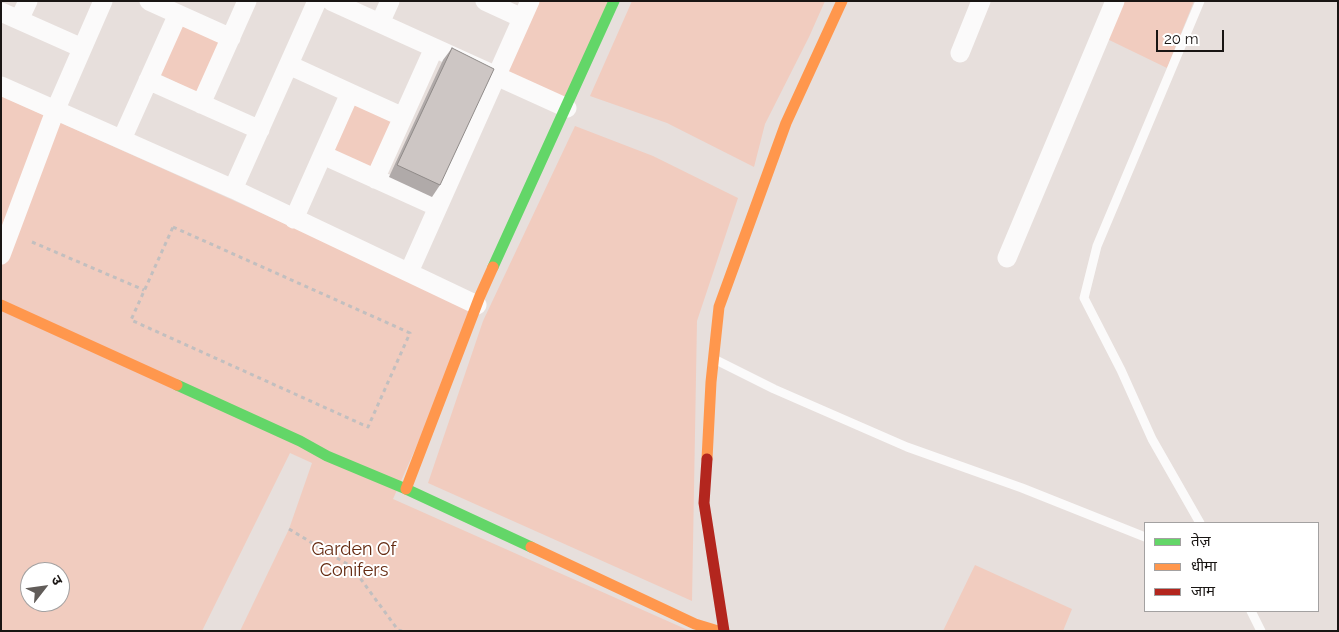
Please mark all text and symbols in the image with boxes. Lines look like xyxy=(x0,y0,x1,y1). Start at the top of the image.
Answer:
scale bar xyxy=(1159,20,1226,52)
text: 20 m xyxy=(1164,30,1199,48)
legend xyxy=(1144,522,1319,612)
text: तेज़ xyxy=(1191,532,1211,550)
park label: Garden Of Conifers xyxy=(311,539,397,582)
text: धीमा xyxy=(1191,557,1217,575)
north arrow xyxy=(20,562,70,612)
text: उ xyxy=(48,572,66,588)
text: जाम xyxy=(1191,582,1215,600)

